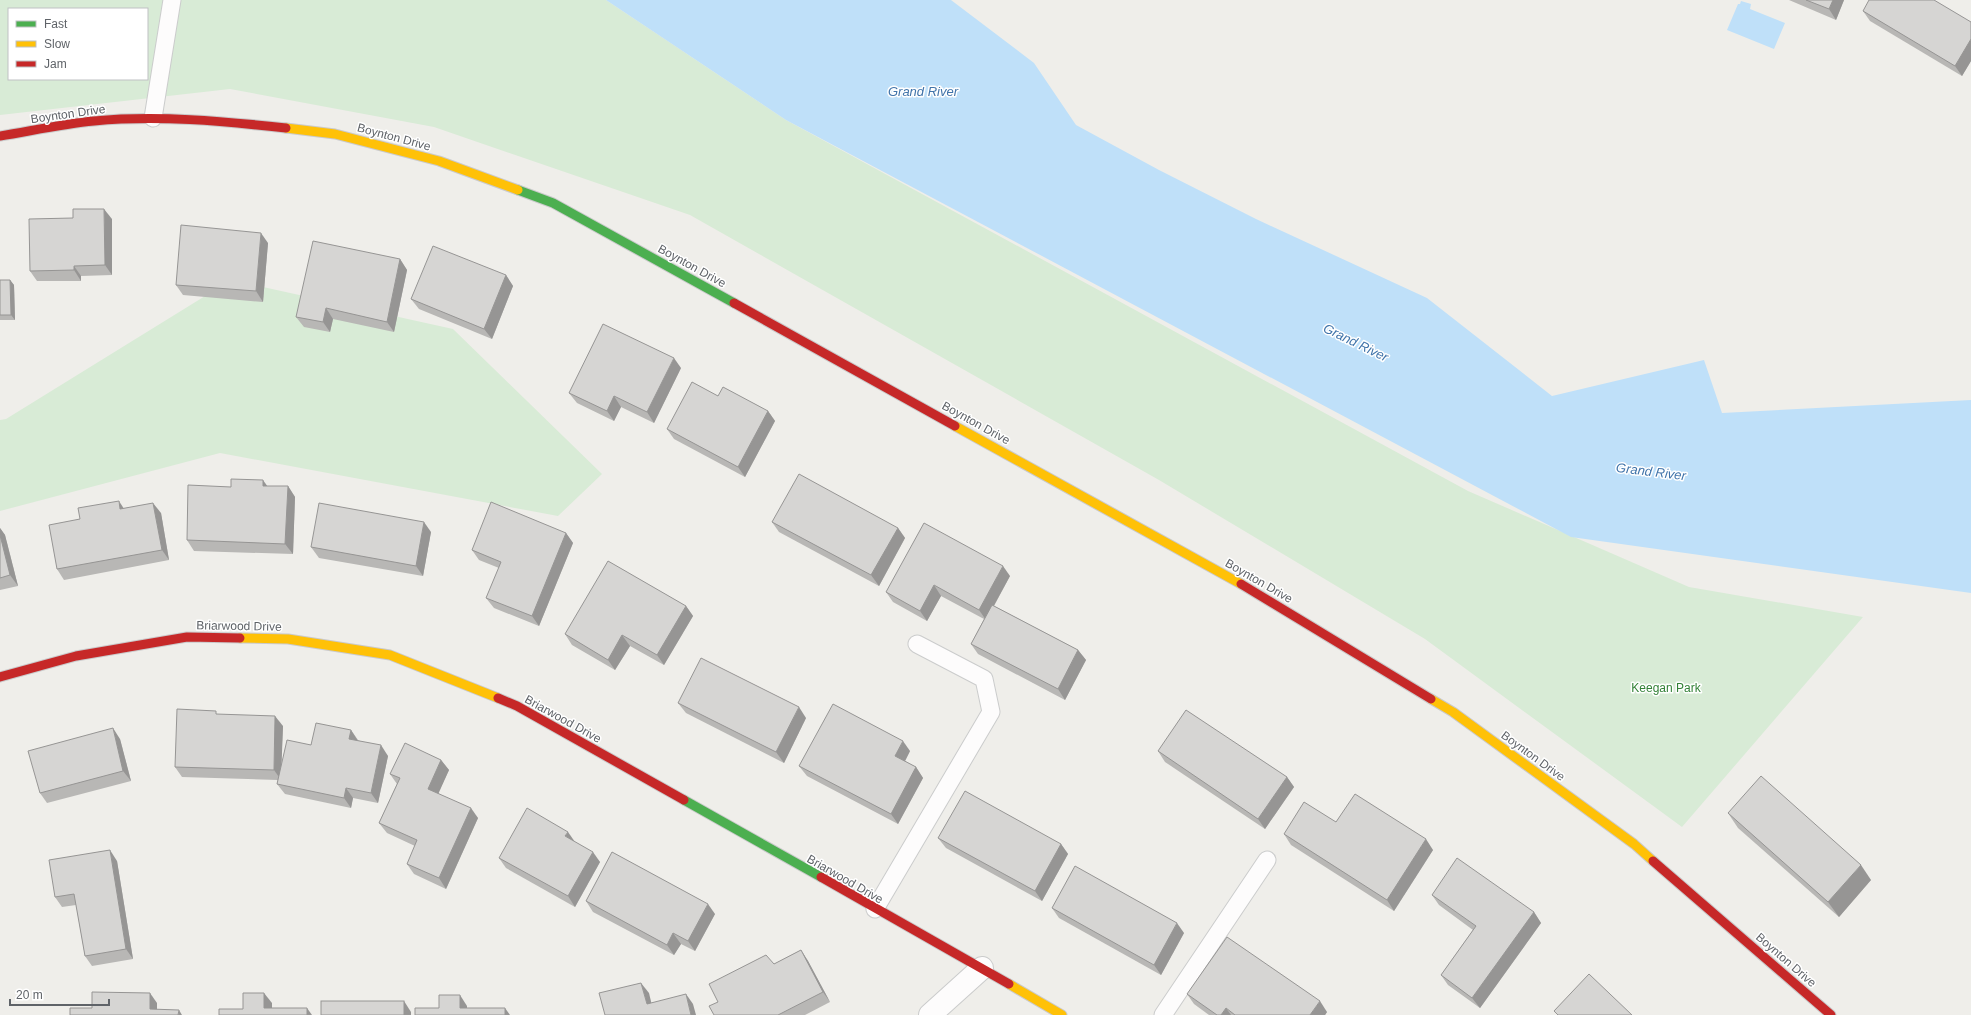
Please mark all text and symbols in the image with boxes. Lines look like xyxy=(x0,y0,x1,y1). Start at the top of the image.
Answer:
legend xyxy=(8,8,148,80)
text: Fast xyxy=(44,17,68,31)
text: Slow xyxy=(44,37,70,51)
text: Jam xyxy=(44,57,67,71)
water label: Grand River xyxy=(888,84,959,99)
street label: Boynton Drive xyxy=(30,102,107,126)
street label: Boynton Drive xyxy=(356,120,433,154)
street label: Boynton Drive xyxy=(656,242,729,291)
water label: Grand River xyxy=(1321,320,1391,365)
street label: Boynton Drive xyxy=(940,399,1013,448)
water label: Grand River xyxy=(1615,460,1687,483)
street label: Boynton Drive xyxy=(1223,556,1295,606)
street label: Briarwood Drive xyxy=(196,618,282,634)
park label: Keegan Park xyxy=(1631,681,1702,695)
street label: Briarwood Drive xyxy=(522,692,604,746)
street label: Boynton Drive xyxy=(1498,728,1568,784)
street label: Briarwood Drive xyxy=(805,852,886,907)
street label: Boynton Drive xyxy=(1753,930,1819,990)
scale bar xyxy=(10,981,109,1007)
text: 20 m xyxy=(16,988,43,1002)

